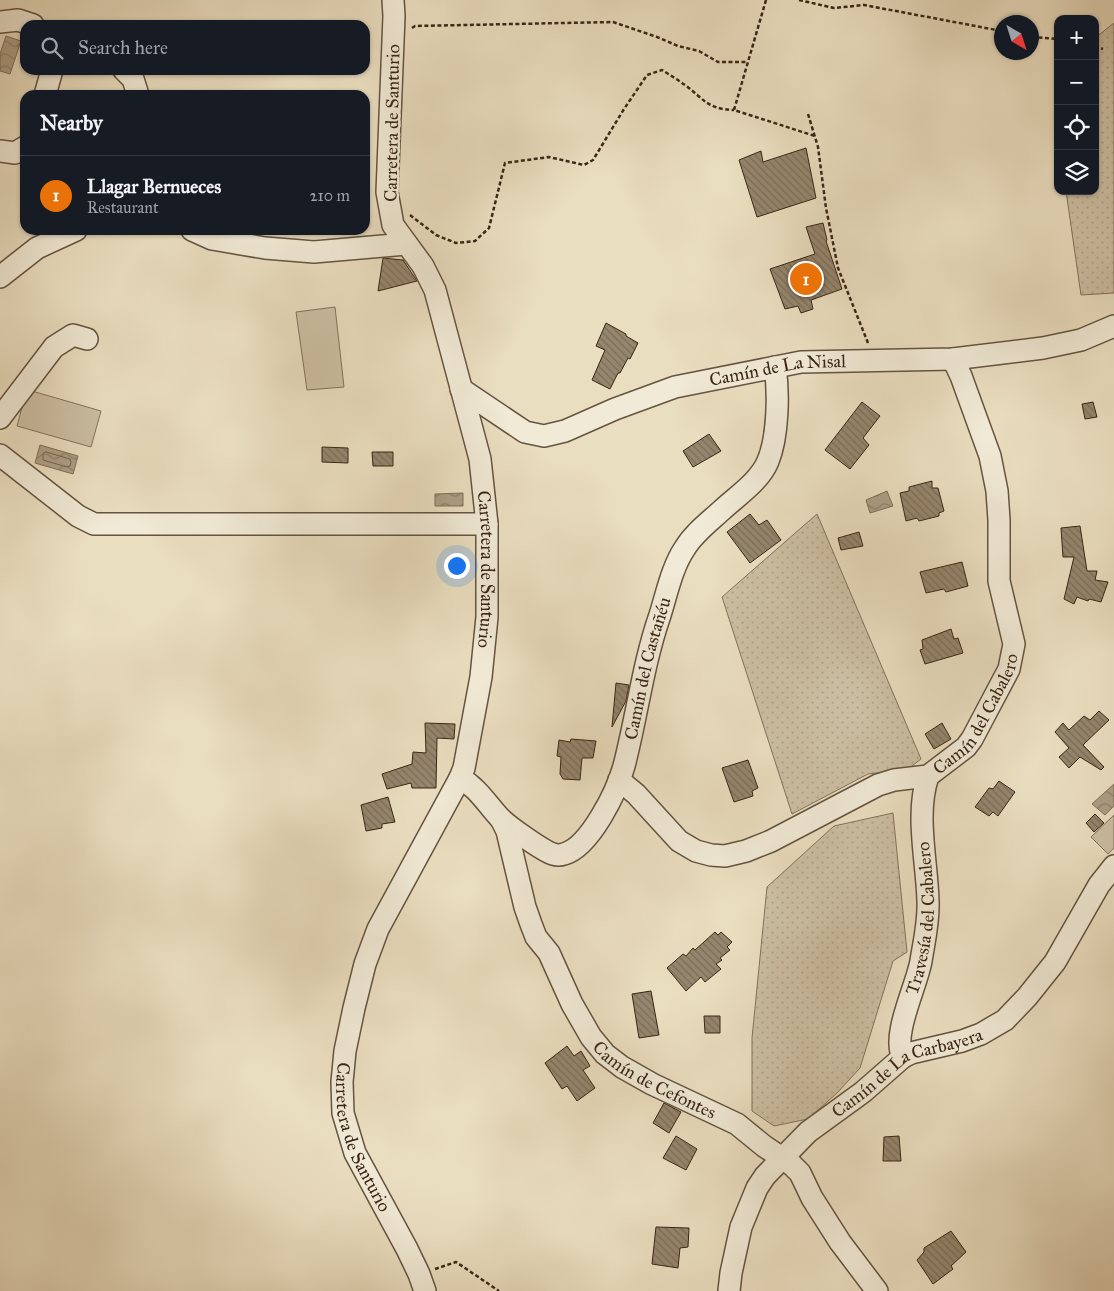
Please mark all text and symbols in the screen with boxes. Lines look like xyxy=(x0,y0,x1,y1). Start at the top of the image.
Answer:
north arrow xyxy=(994,15,1039,60)
map controls xyxy=(1054,15,1099,195)
button: + xyxy=(1054,15,1099,60)
search box xyxy=(20,20,370,75)
icon: search xyxy=(38,34,66,62)
text: Search here xyxy=(78,36,168,59)
street label: Carretera de Santurio xyxy=(380,44,404,202)
button: − xyxy=(1054,60,1099,105)
button: locate xyxy=(1054,105,1099,150)
text: Nearby xyxy=(40,110,103,136)
button: layers xyxy=(1054,150,1099,195)
text: Llagar Bernueces xyxy=(87,175,221,198)
text: 1 xyxy=(53,186,59,205)
text: 210 m xyxy=(310,186,350,205)
text: Restaurant xyxy=(87,198,159,217)
pin: 1 xyxy=(790,260,822,298)
street label: Camín de La Nisal xyxy=(707,350,846,391)
street label: Carretera de Santurio xyxy=(472,490,498,649)
your location xyxy=(444,553,470,579)
street label: Camín del Castañéu xyxy=(620,594,676,742)
street label: Camín del Cabalero xyxy=(929,652,1023,779)
street label: Travesía del Cabalero xyxy=(901,841,939,998)
street label: Camín de La Carbayera xyxy=(827,1023,986,1122)
street label: Camín de Cefontes xyxy=(588,1036,720,1124)
street label: Carretera de Santurio xyxy=(331,1061,396,1216)

